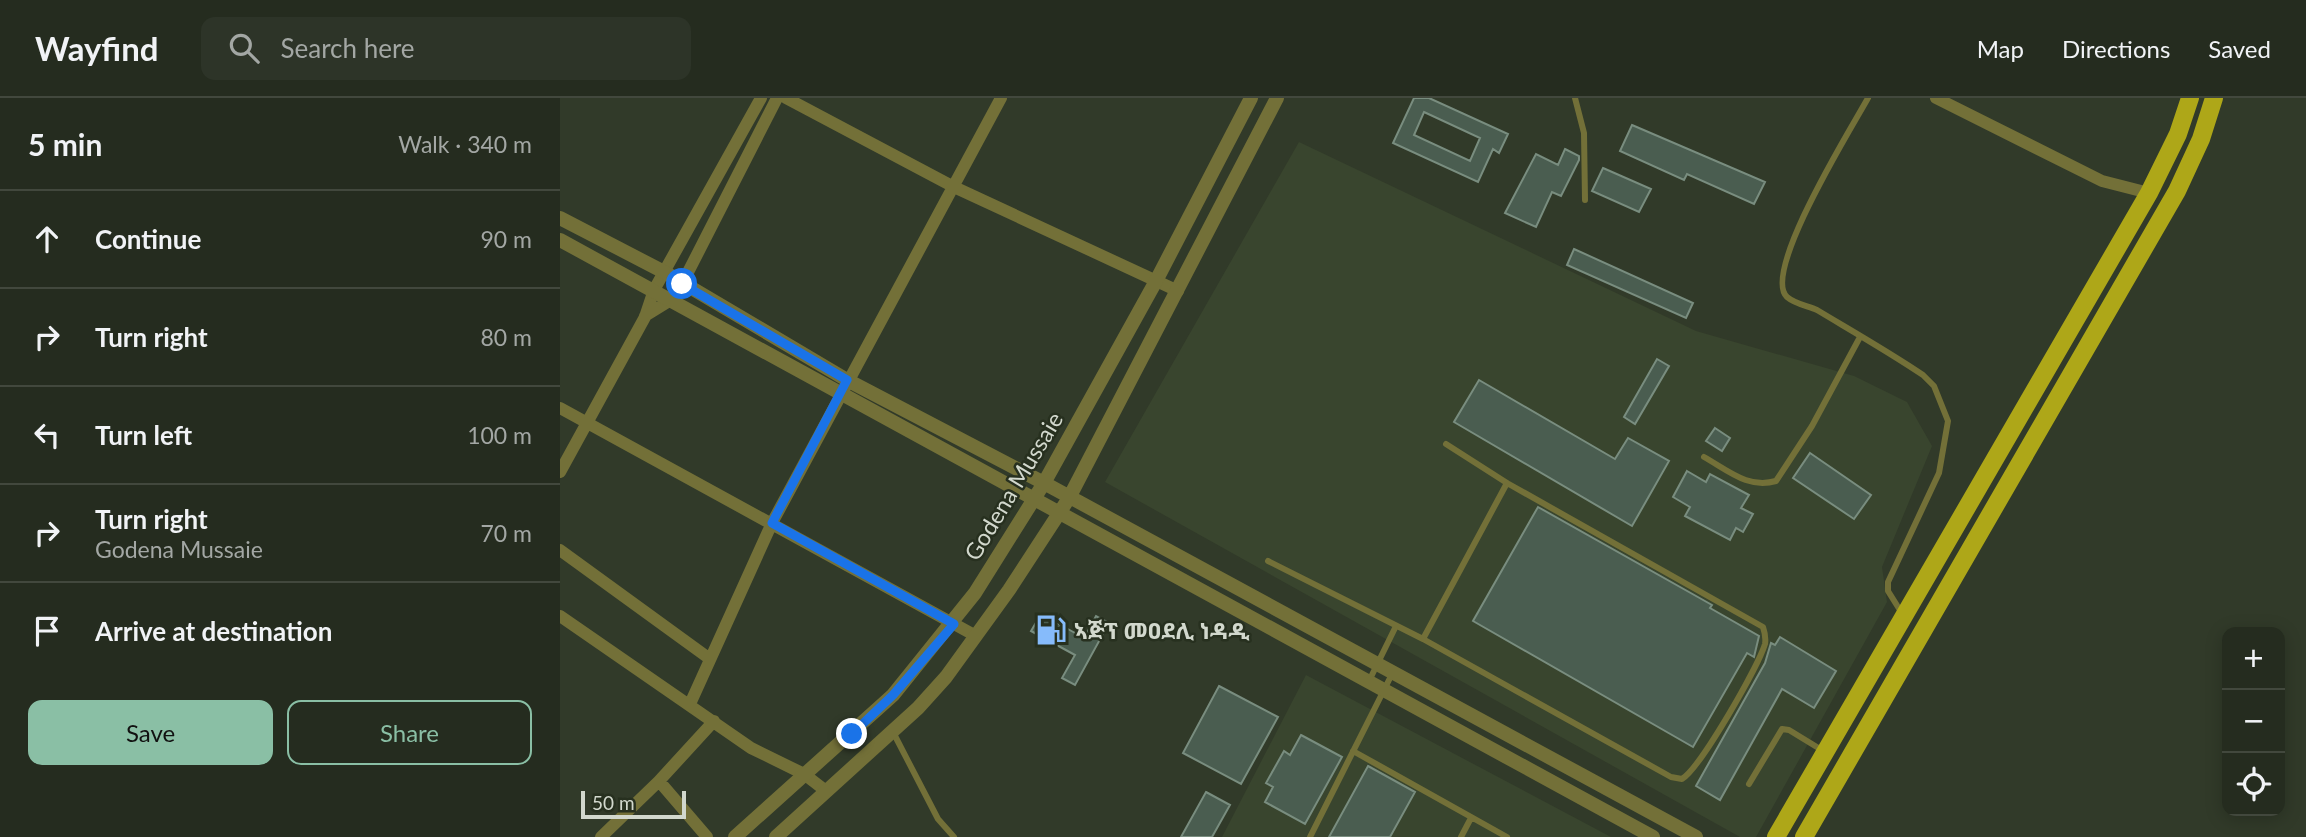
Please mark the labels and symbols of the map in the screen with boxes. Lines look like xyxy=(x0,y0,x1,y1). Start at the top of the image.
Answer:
route start xyxy=(666,268,697,299)
street label: Godena Mussaie xyxy=(958,407,1068,565)
fuel station icon: ኣጅፕ መዐደሊ ነዳዲ xyxy=(1034,613,1068,647)
place label: ኣጅፕ መዐደሊ ነዳዲ xyxy=(1074,616,1250,644)
route end xyxy=(836,718,867,749)
scale bar xyxy=(581,788,686,820)

